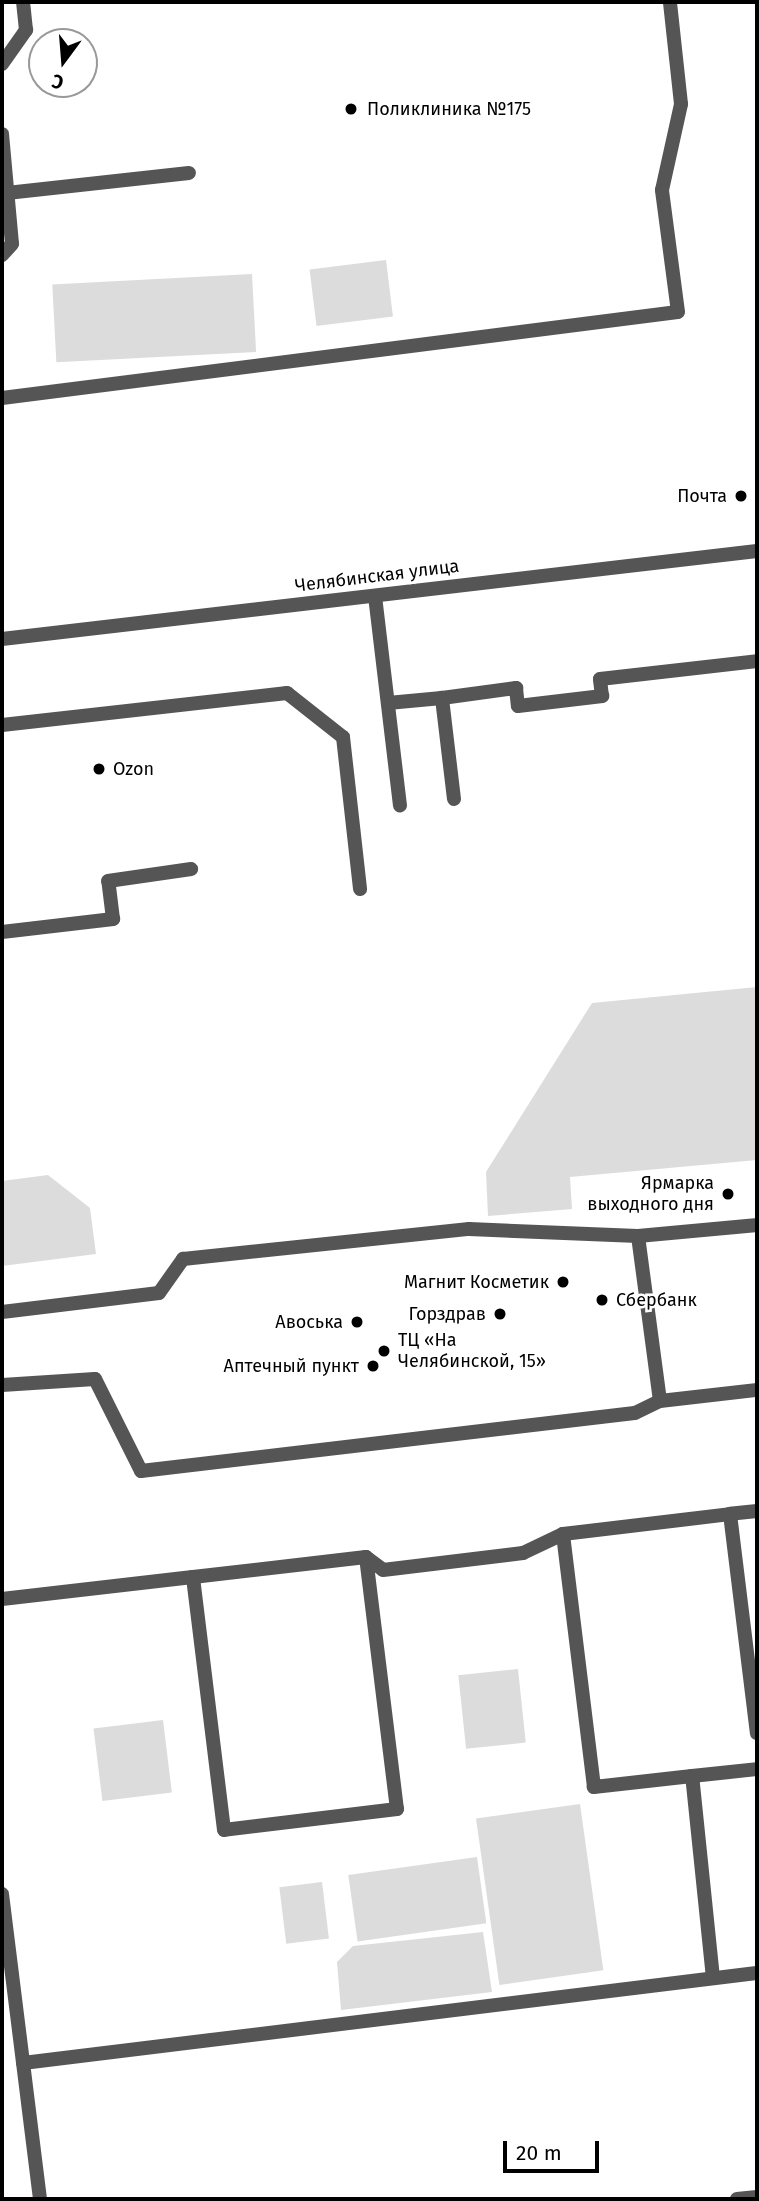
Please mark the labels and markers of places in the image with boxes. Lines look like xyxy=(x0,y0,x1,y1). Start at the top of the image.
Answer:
place label: Поликлиника №175 xyxy=(367,98,531,120)
marker: Поликлиника №175 xyxy=(341,99,361,119)
place label: Почта xyxy=(677,485,727,507)
marker: Почта xyxy=(733,488,749,504)
place label: Ozon xyxy=(113,758,154,780)
marker: Ozon xyxy=(91,761,107,777)
place label: Ярмарка выходного дня xyxy=(587,1173,714,1216)
marker: Ярмарка выходного дня xyxy=(720,1186,736,1202)
place label: Магнит Косметик xyxy=(404,1271,549,1293)
marker: Магнит Косметик xyxy=(555,1274,571,1290)
place label: Сбербанк xyxy=(616,1289,697,1311)
marker: Сбербанк xyxy=(594,1292,610,1308)
place label: Горздрав xyxy=(409,1303,486,1325)
marker: Горздрав xyxy=(492,1306,508,1322)
place label: Авоська xyxy=(275,1311,343,1333)
marker: Авоська xyxy=(349,1314,365,1330)
place label: ТЦ «На Челябинской, 15» xyxy=(398,1330,546,1372)
marker: ТЦ «На Челябинской, 15» xyxy=(376,1343,392,1359)
place label: Аптечный пункт xyxy=(224,1355,359,1377)
marker: Аптечный пункт xyxy=(365,1358,381,1374)

